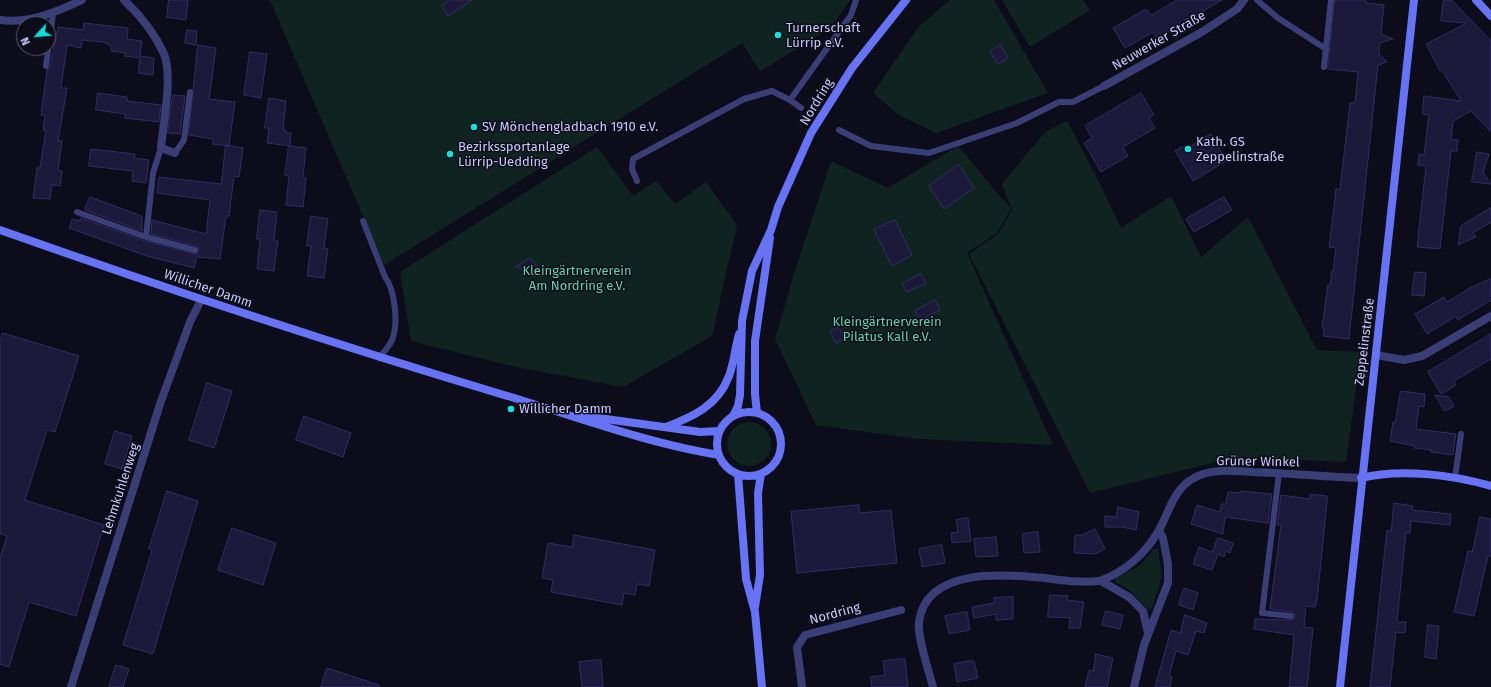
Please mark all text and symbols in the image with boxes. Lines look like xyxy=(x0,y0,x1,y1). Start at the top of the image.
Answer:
street label: Neuwerker Straße xyxy=(1110,8,1208,74)
north arrow xyxy=(16,16,56,56)
place label: Turnerschaft Lürrip e.V. xyxy=(786,20,860,51)
marker: Turnerschaft Lürrip e.V. xyxy=(773,30,783,40)
text: N xyxy=(18,35,33,47)
street label: Nordring xyxy=(797,76,837,128)
place label: SV Mönchengladbach 1910 e.V. xyxy=(482,119,658,135)
marker: SV Mönchengladbach 1910 e.V. xyxy=(469,122,479,132)
place label: Kath. GS Zeppelinstraße xyxy=(1196,134,1284,165)
place label: Bezirkssportanlage Lürrip-Uedding xyxy=(458,139,570,170)
marker: Kath. GS Zeppelinstraße xyxy=(1183,144,1193,154)
marker: Bezirkssportanlage Lürrip-Uedding xyxy=(445,149,455,159)
park label: Kleingärtnerverein Am Nordring e.V. xyxy=(522,263,632,294)
street label: Willicher Damm xyxy=(162,267,254,311)
street label: Zeppelinstraße xyxy=(1352,297,1378,387)
park label: Kleingärtnerverein Pilatus Kall e.V. xyxy=(832,314,942,345)
place label: Willicher Damm xyxy=(519,401,612,417)
marker: Willicher Damm xyxy=(506,404,516,414)
street label: Lehmkuhlenweg xyxy=(99,441,143,537)
street label: Grüner Winkel xyxy=(1216,453,1300,471)
street label: Nordring xyxy=(808,600,862,628)

